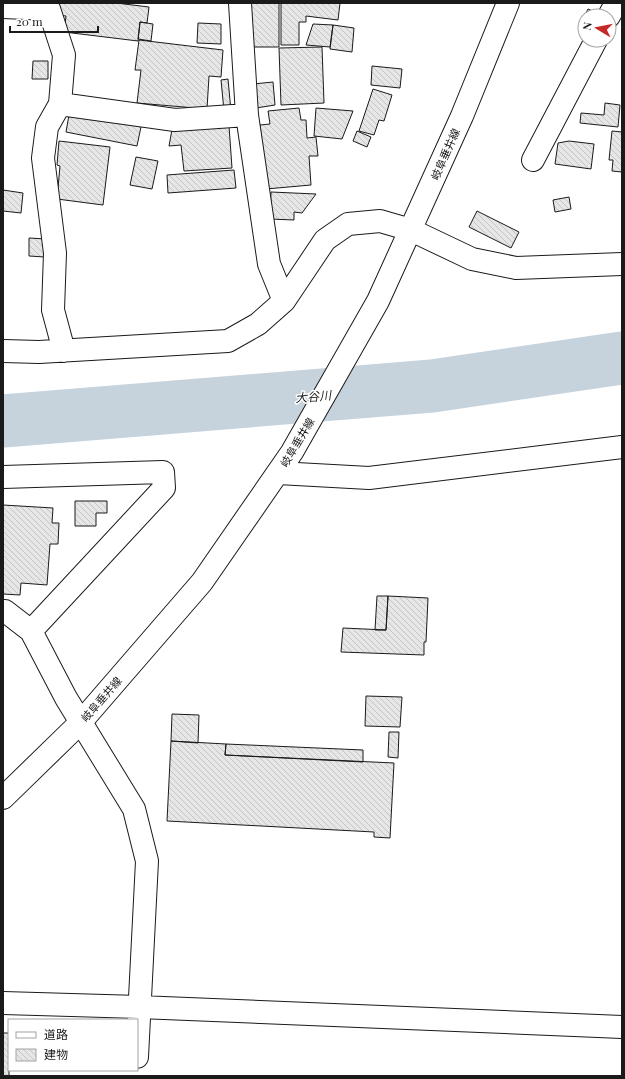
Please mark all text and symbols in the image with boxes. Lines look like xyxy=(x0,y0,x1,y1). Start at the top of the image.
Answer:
scale bar xyxy=(10,8,98,34)
north arrow xyxy=(577,8,617,48)
text: 20 m xyxy=(16,13,43,29)
text: N xyxy=(579,21,595,31)
street label: 岐阜垂井線 xyxy=(427,126,463,182)
water label: 大谷川 xyxy=(294,386,334,406)
street label: 岐阜垂井線 xyxy=(276,415,318,469)
street label: 岐阜垂井線 xyxy=(77,673,125,725)
legend xyxy=(8,1019,138,1071)
text: 道路 xyxy=(44,1026,68,1042)
text: 建物 xyxy=(44,1046,68,1062)

